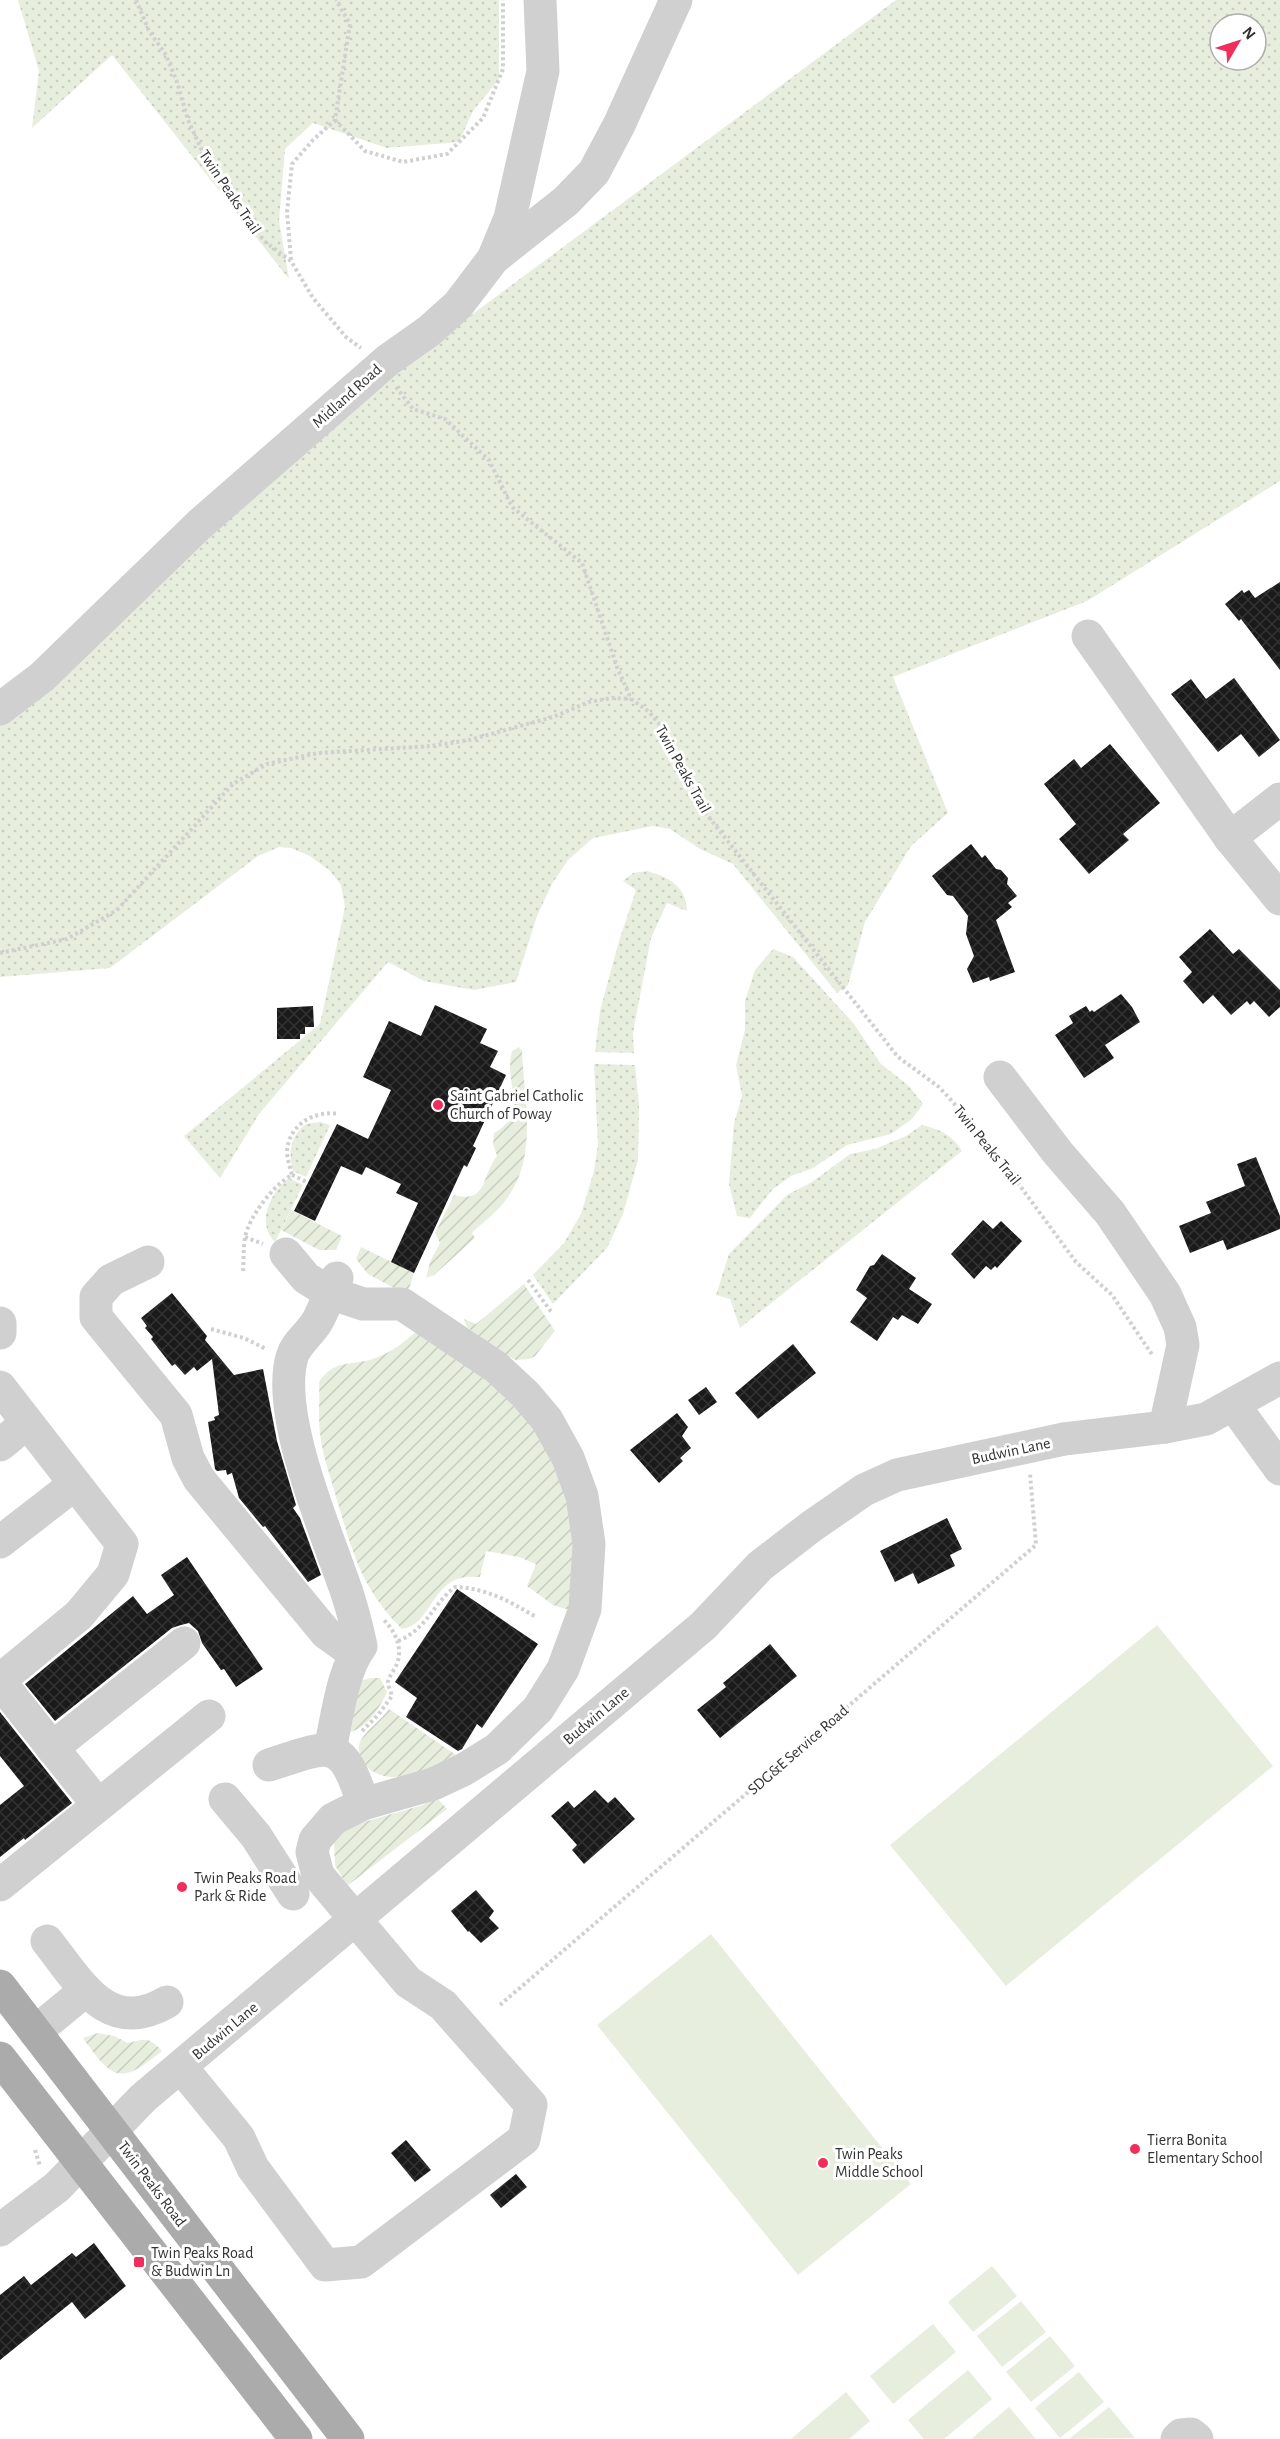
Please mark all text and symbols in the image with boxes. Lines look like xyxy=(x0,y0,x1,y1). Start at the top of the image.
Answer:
north arrow xyxy=(1208,12,1268,72)
text: N xyxy=(1239,24,1259,43)
street label: Twin Peaks Trail xyxy=(196,147,264,237)
street label: Midland Road xyxy=(309,361,385,431)
street label: Twin Peaks Trail xyxy=(652,722,714,816)
place label: Saint Gabriel Catholic Church of Poway xyxy=(450,1088,583,1123)
marker: Saint Gabriel Catholic Church of Poway xyxy=(431,1098,445,1112)
street label: Twin Peaks Trail xyxy=(950,1102,1024,1188)
street label: Budwin Lane xyxy=(970,1435,1052,1467)
street label: Budwin Lane xyxy=(560,1684,632,1748)
street label: SDG&E Service Road xyxy=(745,1702,851,1798)
place label: Twin Peaks Road Park & Ride xyxy=(194,1870,296,1904)
marker: Twin Peaks Road Park & Ride xyxy=(175,1880,189,1894)
street label: Budwin Lane xyxy=(189,1999,261,2063)
place label: Tierra Bonita Elementary School xyxy=(1147,2132,1263,2167)
street label: Twin Peaks Road xyxy=(115,2138,189,2230)
marker: Tierra Bonita Elementary School xyxy=(1128,2142,1142,2156)
place label: Twin Peaks Middle School xyxy=(835,2146,923,2180)
marker: Twin Peaks Middle School xyxy=(816,2156,830,2170)
place label: Twin Peaks Road & Budwin Ln xyxy=(151,2245,253,2279)
marker: Twin Peaks Road & Budwin Ln xyxy=(132,2255,146,2269)

